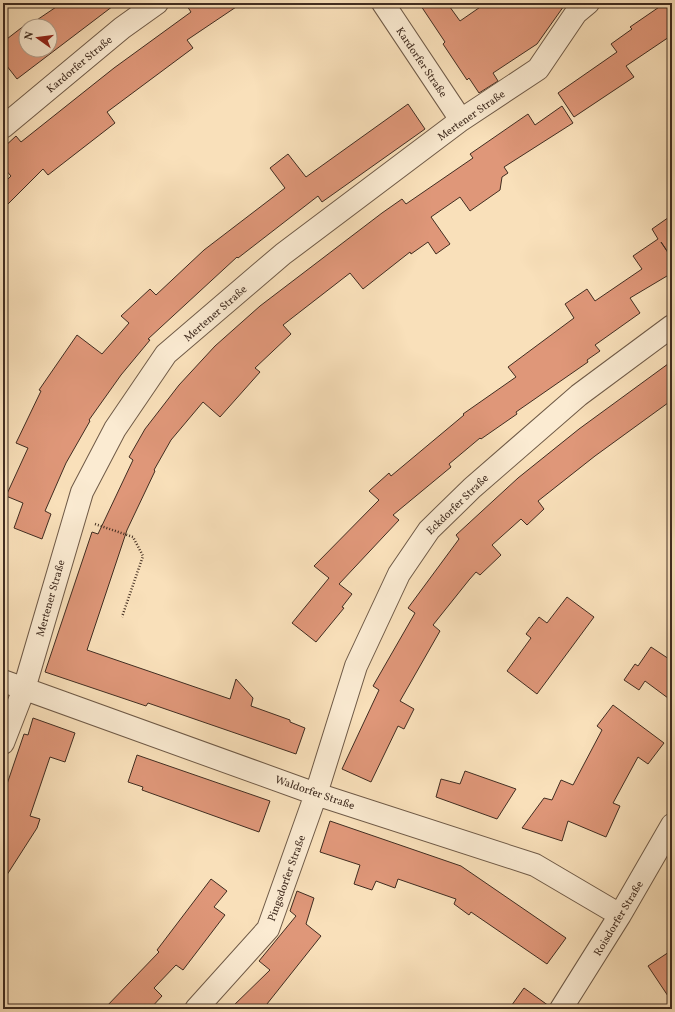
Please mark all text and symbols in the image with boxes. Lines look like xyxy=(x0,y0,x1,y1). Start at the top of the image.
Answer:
north arrow xyxy=(18,18,58,58)
street label: Kardorfer Straße xyxy=(392,25,450,101)
text: N xyxy=(22,30,38,42)
street label: Kardorfer Straße xyxy=(44,33,116,97)
street label: Mertener Straße xyxy=(435,87,509,145)
street label: Mertener Straße xyxy=(181,282,251,346)
street label: Eckdorfer Straße xyxy=(424,471,493,539)
street label: Mertener Straße xyxy=(33,558,70,639)
street label: Waldorfer Straße xyxy=(273,773,356,814)
street label: Pingsdorfer Straße xyxy=(265,833,310,924)
street label: Roisdorfer Straße xyxy=(591,878,648,959)

